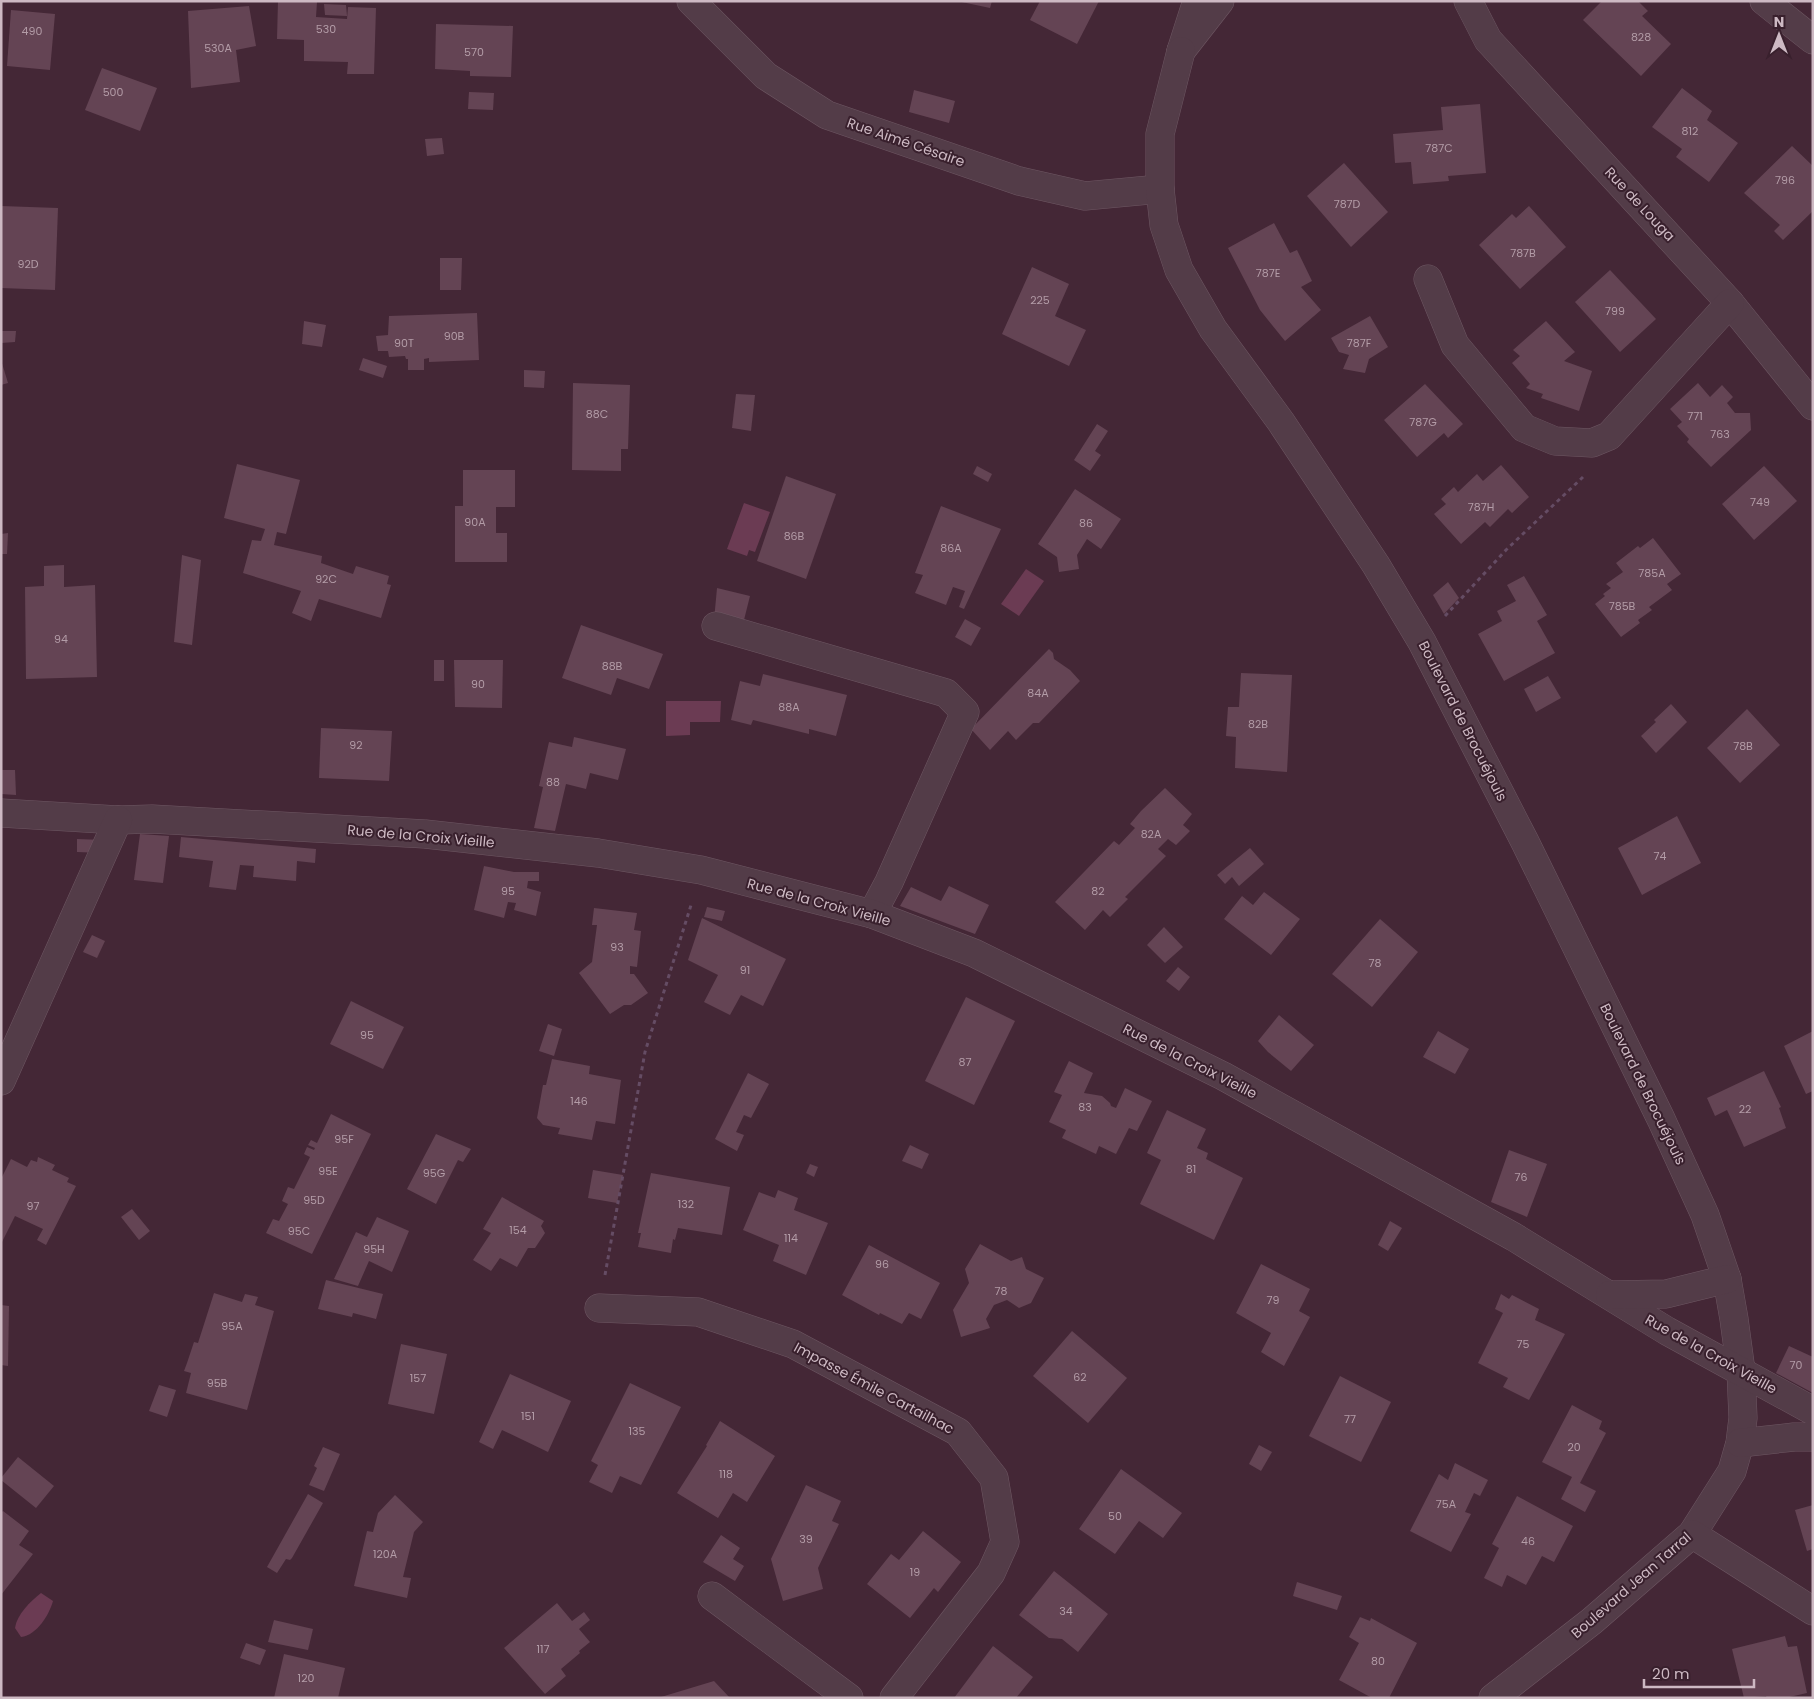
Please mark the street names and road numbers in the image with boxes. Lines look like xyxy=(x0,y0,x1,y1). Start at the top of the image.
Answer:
street label: Rue Aimé Césaire xyxy=(844,112,968,172)
street label: Rue de Louga xyxy=(1600,163,1680,245)
street label: Boulevard de Brocuéjouls xyxy=(1414,637,1512,805)
street label: Rue de la Croix Vieille xyxy=(346,820,496,852)
street label: Rue de la Croix Vieille xyxy=(745,873,893,931)
street label: Boulevard de Brocuéjouls xyxy=(1595,1000,1691,1168)
street label: Rue de la Croix Vieille xyxy=(1120,1019,1261,1104)
street label: Rue de la Croix Vieille xyxy=(1641,1309,1781,1399)
street label: Impasse Émile Cartailhac xyxy=(790,1337,958,1439)
street label: Boulevard Jean Tarral xyxy=(1567,1527,1695,1643)

